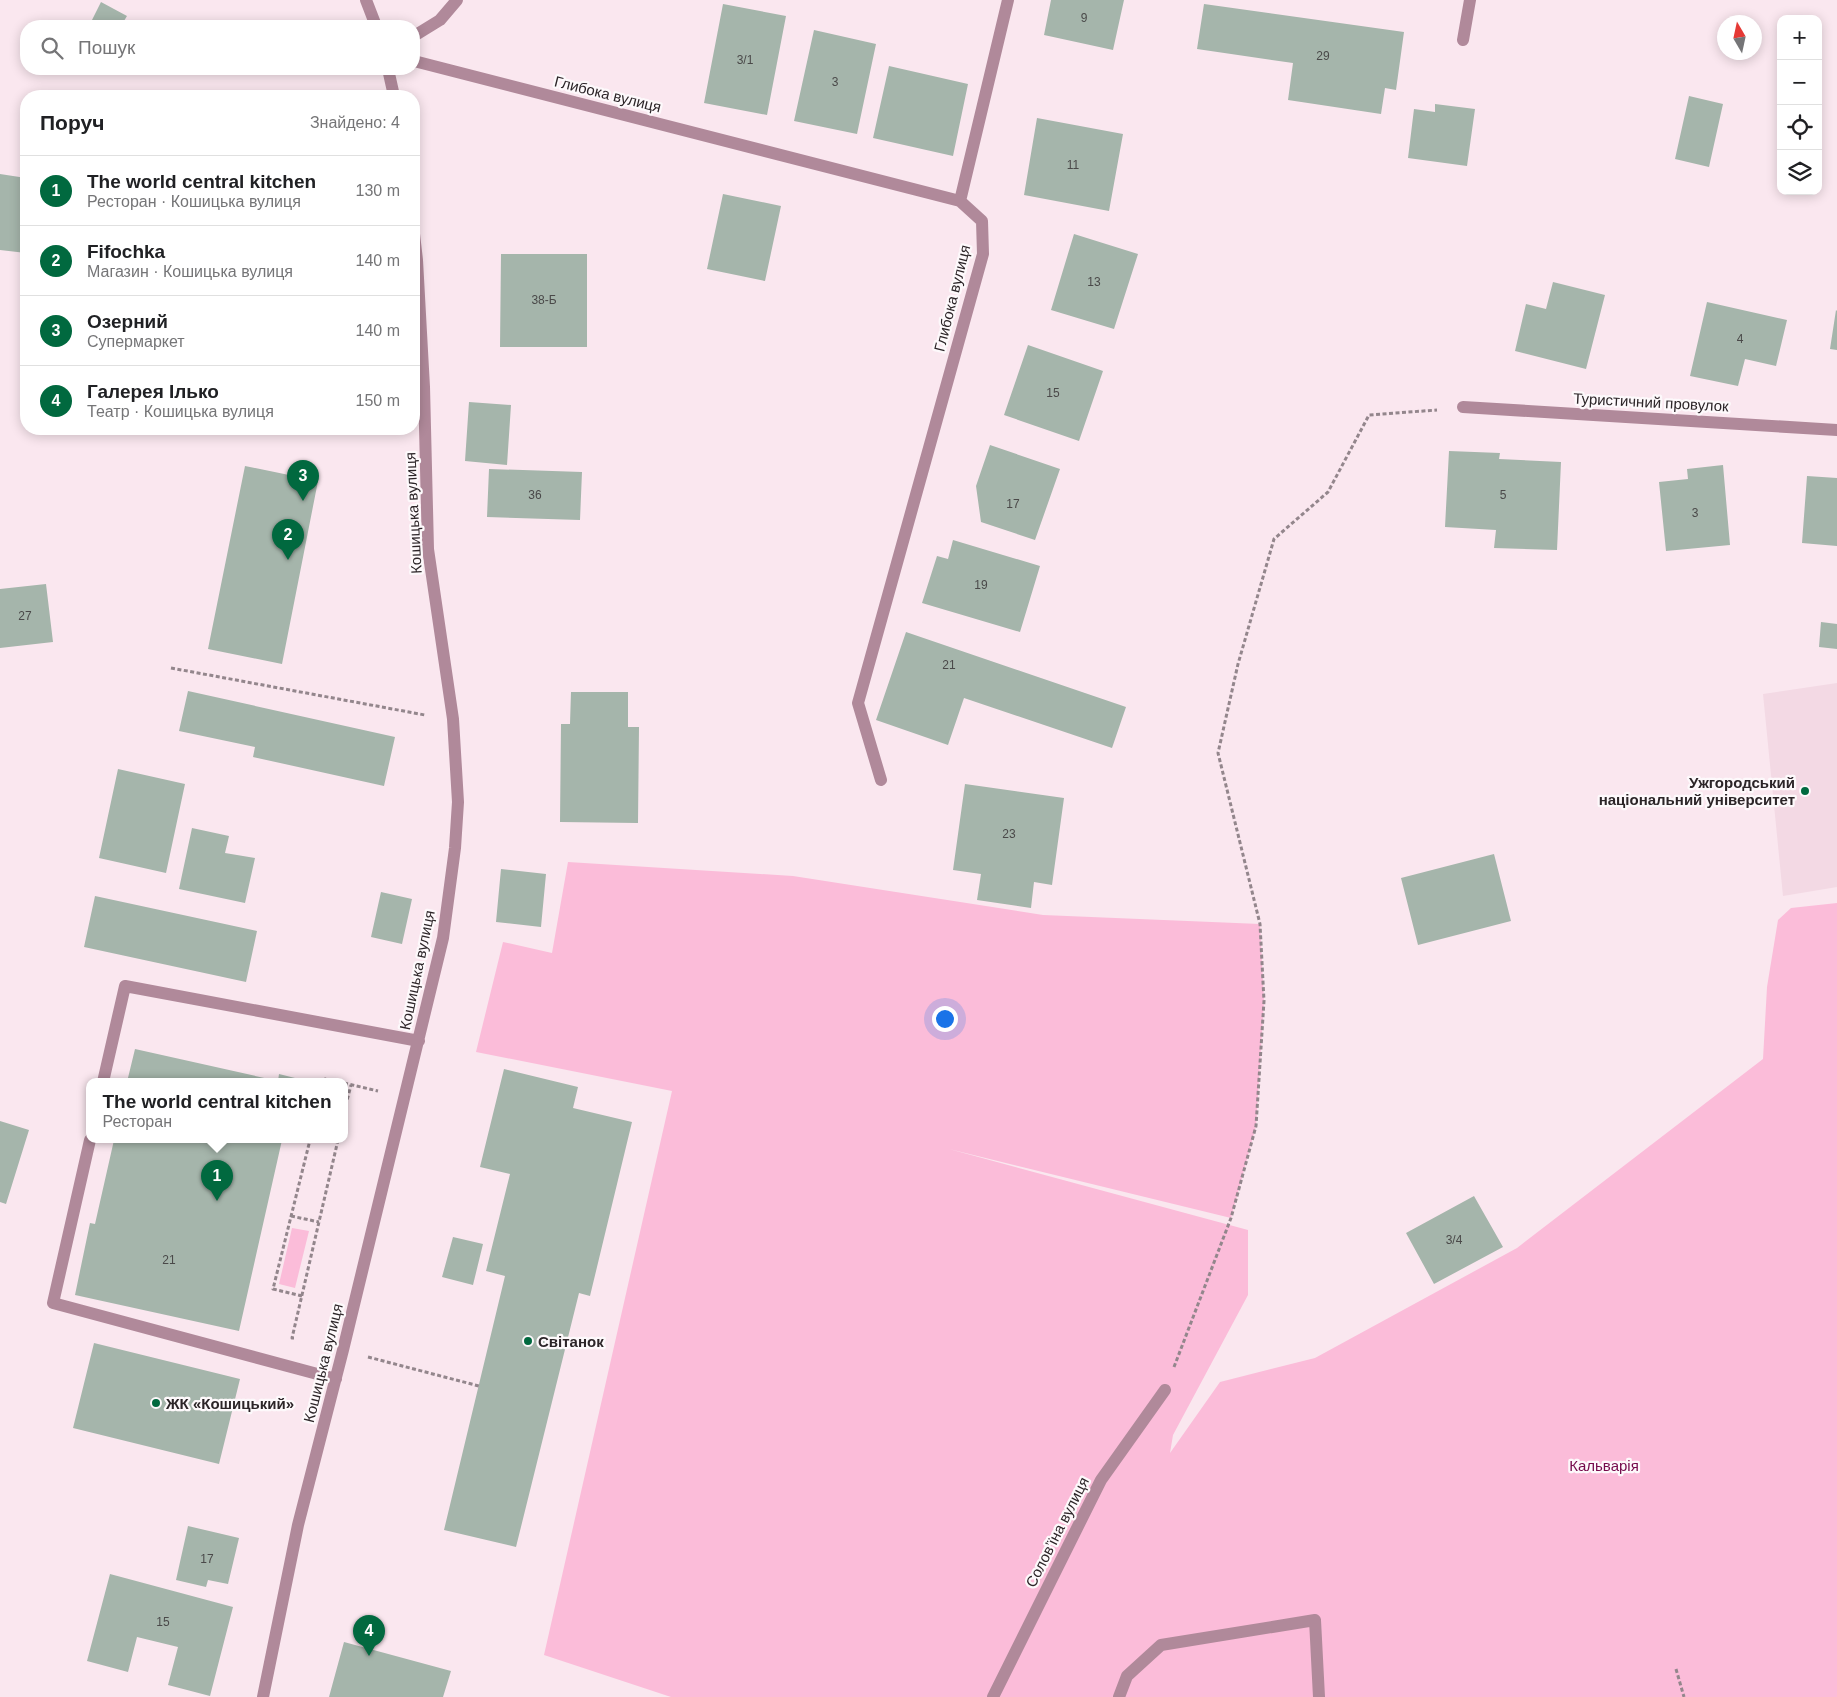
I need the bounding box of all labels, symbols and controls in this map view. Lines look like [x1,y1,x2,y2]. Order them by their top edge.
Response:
house number: 9 [1081,11,1088,25]
north arrow [1717,15,1762,60]
map controls [1777,15,1822,195]
button: + [1777,15,1822,60]
search box [20,20,420,75]
icon: search [38,34,66,62]
text: Пошук [78,37,135,58]
house number: 29 [1316,49,1330,63]
house number: 3/1 [737,53,754,67]
button: − [1777,60,1822,105]
street label: Глибока вулиця [553,73,663,115]
house number: 3 [832,75,839,89]
button: locate [1777,105,1822,150]
text: Поруч [40,111,104,134]
text: Знайдено: 4 [310,114,400,131]
button: layers [1777,150,1822,195]
house number: 11 [1067,158,1080,172]
text: The world central kitchen [87,171,316,192]
text: 1 [52,182,60,199]
text: 130 m [356,182,400,199]
text: Ресторан · Кошицька вулиця [87,193,301,210]
text: Fifochka [87,241,165,262]
street label: Глибока вулиця [931,243,973,353]
text: 2 [52,252,60,269]
text: 140 m [356,252,400,269]
text: Магазин · Кошицька вулиця [87,263,293,280]
house number: 13 [1087,275,1101,289]
house number: 38-Б [531,293,557,307]
text: Озерний [87,311,168,332]
text: 3 [52,322,60,339]
text: 140 m [356,322,400,339]
house number: 4 [1737,332,1744,346]
text: Супермаркет [87,333,185,350]
text: Галерея Ілько [87,381,219,402]
house number: 15 [1046,386,1060,400]
street label: Туристичний провулок [1573,389,1730,415]
text: 4 [52,392,60,409]
text: 150 m [356,392,400,409]
text: Театр · Кошицька вулиця [87,403,274,420]
street label: Кошицька вулиця [401,452,425,574]
pin: 3 [287,460,319,501]
house number: 36 [528,488,542,502]
house number: 5 [1500,488,1507,502]
house number: 17 [1006,497,1020,511]
house number: 3 [1692,506,1699,520]
pin: 2 [272,519,304,560]
house number: 19 [974,578,988,592]
house number: 27 [18,609,32,623]
house number: 21 [942,658,956,672]
place label: Ужгородський національний університет [1599,774,1795,808]
marker: Ужгородський національний університет [1799,785,1811,797]
house number: 23 [1002,827,1016,841]
street label: Кошицька вулиця [396,909,438,1031]
your location [932,1006,958,1032]
popup [86,1078,348,1143]
text: The world central kitchen [102,1091,332,1112]
text: Ресторан [102,1113,172,1130]
pin: 1 [201,1160,233,1201]
house number: 3/4 [1446,1233,1463,1247]
house number: 21 [162,1253,176,1267]
street label: Кошицька вулиця [300,1302,346,1424]
place label: Світанок [538,1333,604,1350]
marker: Світанок [522,1335,534,1347]
place label: ЖК «Кошицький» [165,1395,294,1412]
marker: ЖК «Кошицький» [150,1397,162,1409]
park label: Кальварія [1569,1457,1639,1474]
street label: Соловʼїна вулиця [1022,1474,1092,1590]
house number: 17 [200,1552,214,1566]
house number: 15 [156,1615,170,1629]
pin: 4 [353,1615,385,1656]

